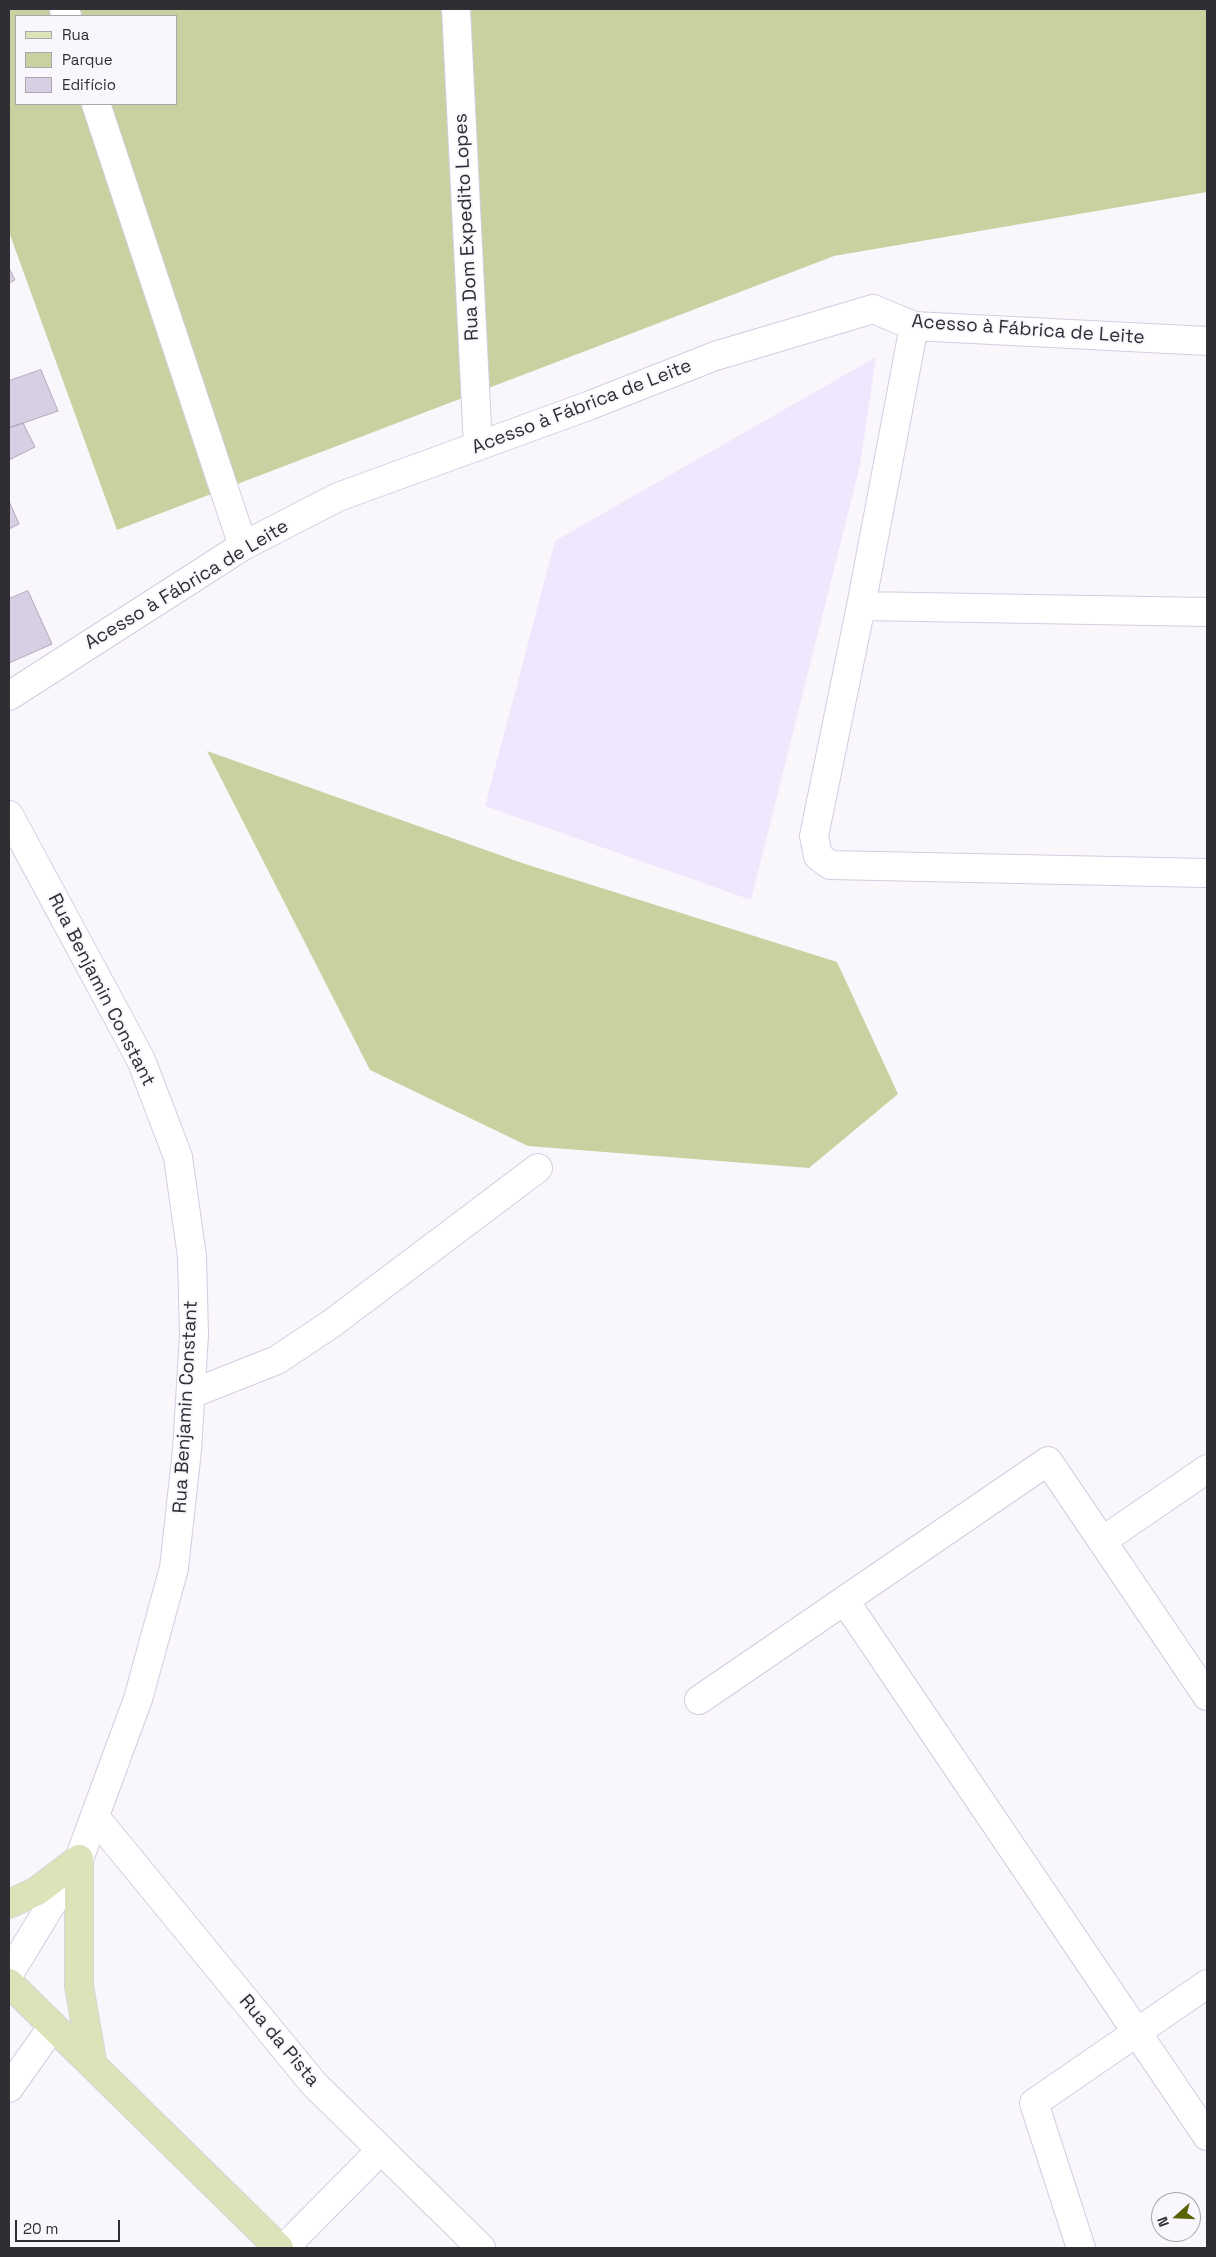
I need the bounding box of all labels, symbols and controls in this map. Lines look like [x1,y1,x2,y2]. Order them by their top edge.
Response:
legend [15,15,178,105]
text: Rua [62,25,89,44]
text: Parque [62,50,113,69]
text: Edifício [62,75,116,94]
street label: Rua Dom Expedito Lopes [450,113,484,341]
street label: Acesso à Fábrica de Leite [911,310,1145,350]
street label: Acesso à Fábrica de Leite [469,355,695,459]
street label: Acesso à Fábrica de Leite [81,515,293,655]
street label: Rua Benjamin Constant [42,890,160,1090]
street label: Rua Benjamin Constant [169,1300,203,1514]
street label: Rua da Pista [234,1990,324,2092]
north arrow [1151,2192,1201,2242]
scale bar [18,2210,122,2242]
text: N [1153,2214,1173,2229]
text: 20 m [23,2219,58,2238]

